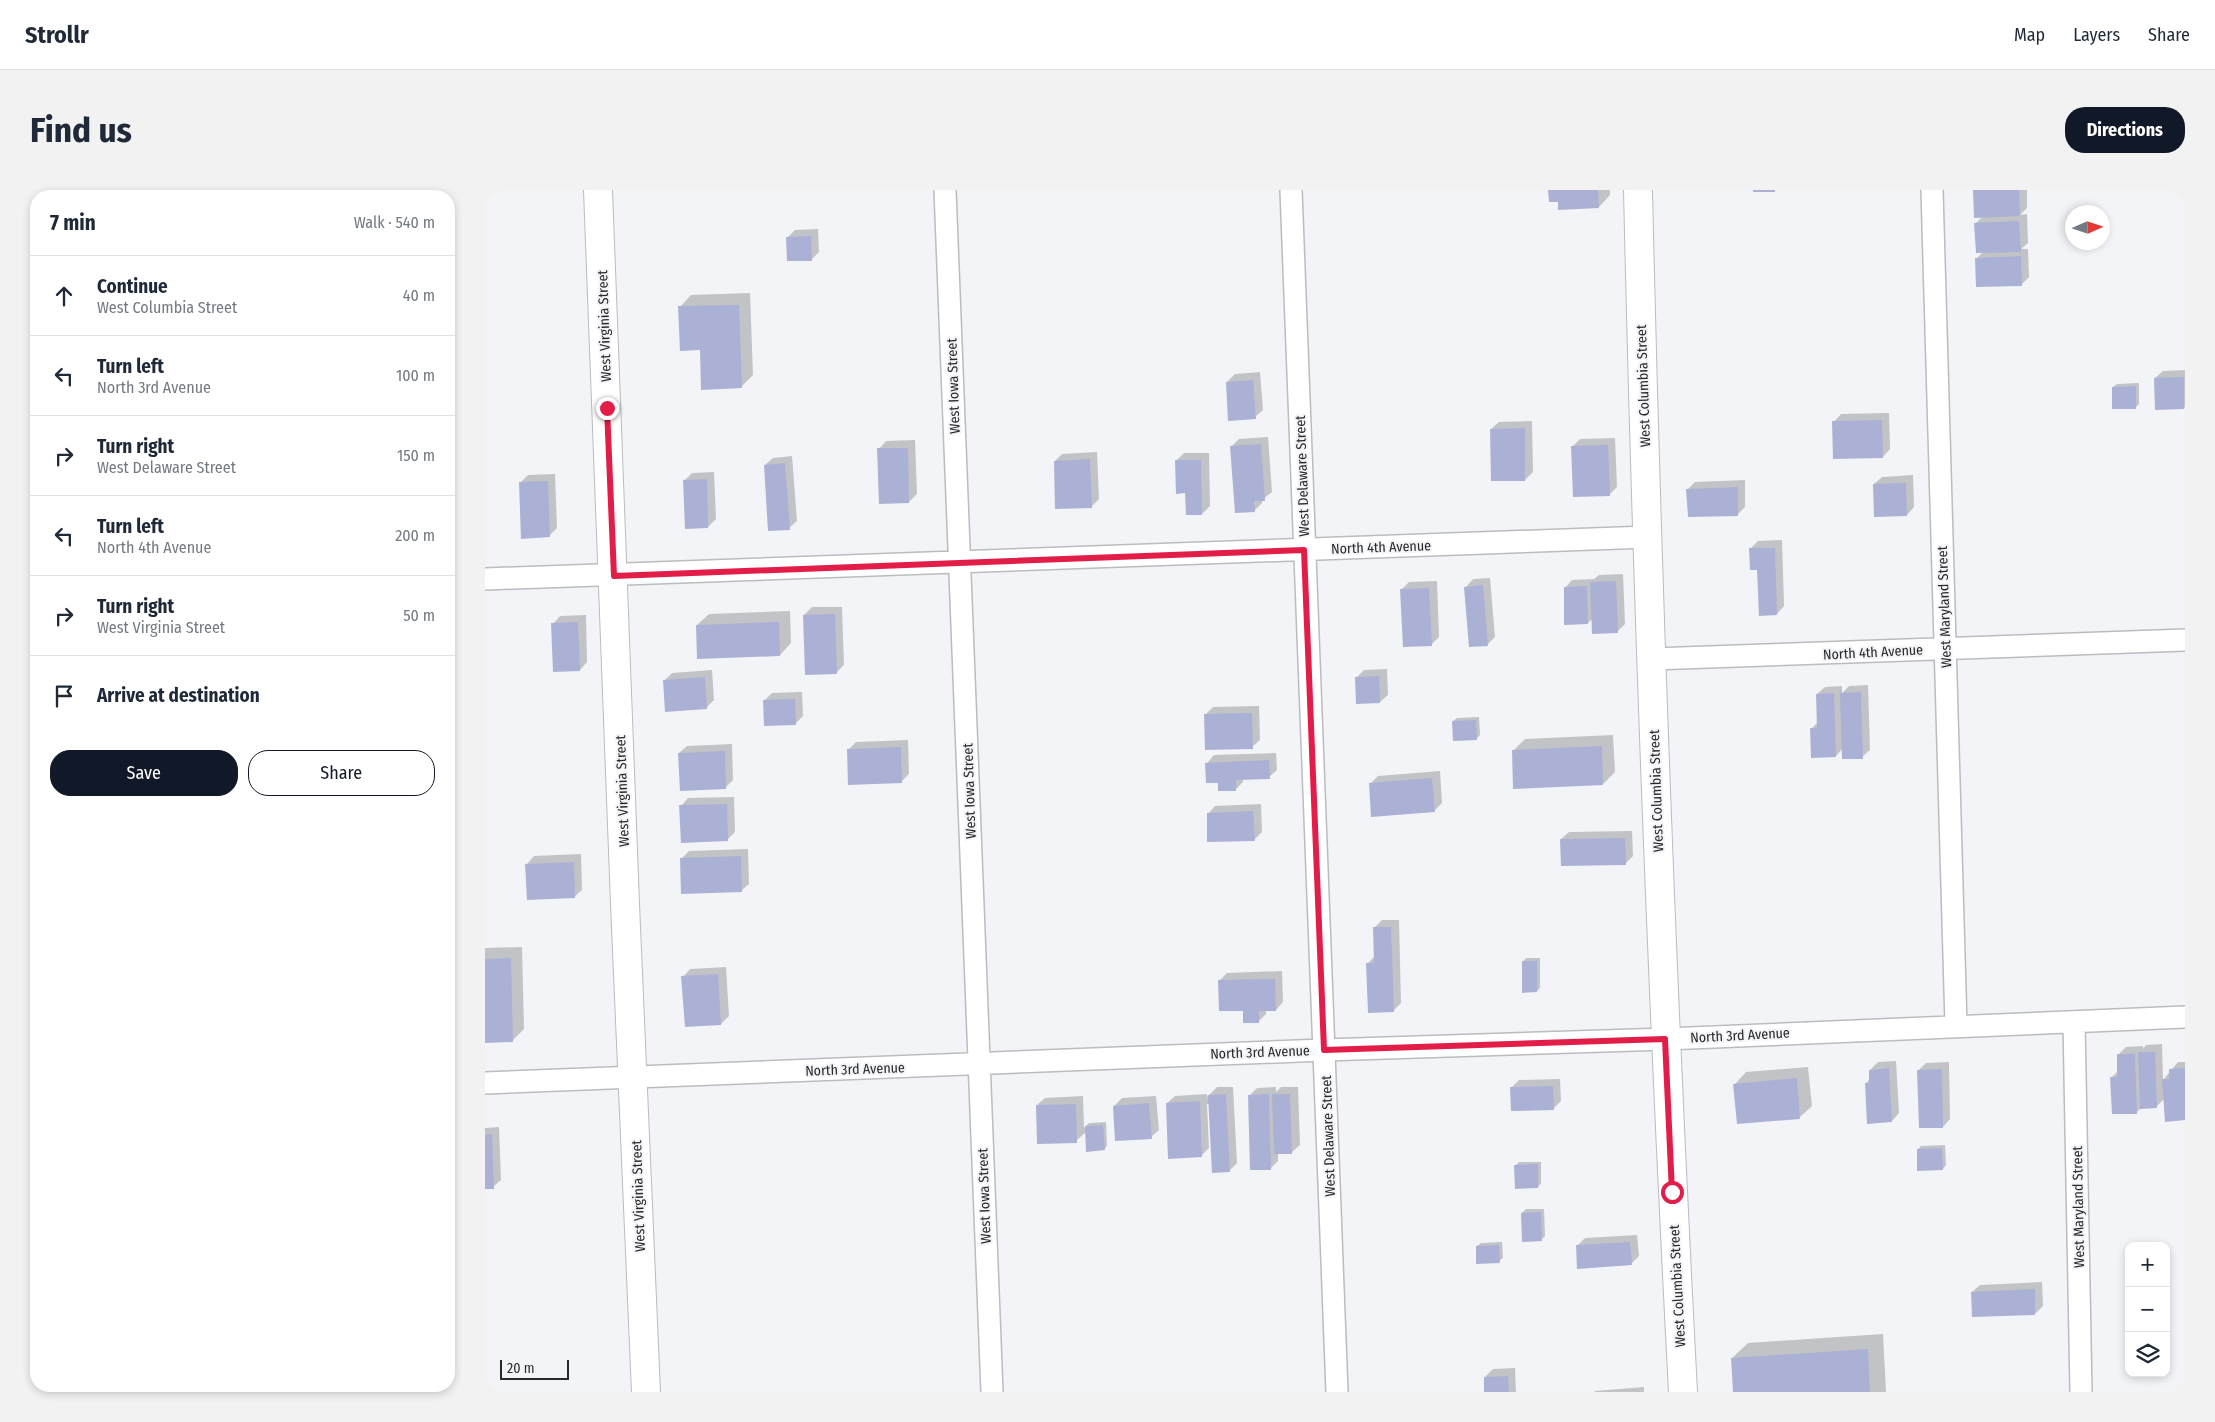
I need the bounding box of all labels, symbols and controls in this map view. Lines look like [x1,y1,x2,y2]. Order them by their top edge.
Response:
text: Strollr [25,21,89,49]
text: Map [2014,24,2045,46]
text: Layers [2073,24,2120,46]
text: Share [2148,24,2190,46]
button: Directions [2065,107,2185,153]
text: Find us [30,109,132,151]
north arrow [2065,205,2110,250]
text: 7 min [50,210,96,236]
text: Walk · 540 m [354,213,435,232]
street label: West Virginia Street [594,269,615,382]
text: Continue [97,275,168,298]
icon: ahead [50,282,78,310]
text: 40 m [403,286,435,305]
text: West Columbia Street [97,298,237,317]
street label: West Columbia Street [1633,324,1654,448]
street label: West Iowa Street [943,337,964,434]
text: Turn left [97,355,164,378]
icon: left [50,362,78,390]
text: 100 m [396,366,435,385]
text: North 3rd Avenue [97,378,211,397]
route end [596,397,619,420]
street label: West Delaware Street [1292,415,1313,537]
text: Turn right [97,435,174,458]
icon: right [50,442,78,470]
text: 150 m [397,446,435,465]
text: West Delaware Street [97,458,236,477]
text: Turn left [97,515,164,538]
icon: left [50,522,78,550]
text: 200 m [395,526,435,545]
street label: North 4th Avenue [1331,537,1431,558]
text: North 4th Avenue [97,538,211,557]
street label: West Maryland Street [1934,545,1955,668]
text: Turn right [97,595,174,618]
icon: right [50,602,78,630]
text: 50 m [403,606,435,625]
text: West Virginia Street [97,618,225,637]
street label: North 4th Avenue [1823,641,1924,664]
icon: arrive [50,682,78,710]
text: Arrive at destination [97,684,260,707]
street label: West Columbia Street [1646,729,1667,853]
street label: West Virginia Street [612,734,633,847]
street label: West Iowa Street [959,742,980,839]
button: Save [50,750,238,796]
button: Share [248,750,435,796]
street label: North 3rd Avenue [1690,1024,1790,1047]
street label: North 3rd Avenue [1210,1042,1310,1063]
street label: North 3rd Avenue [805,1059,905,1080]
street label: West Delaware Street [1318,1075,1339,1197]
street label: West Virginia Street [628,1139,649,1252]
street label: West Maryland Street [2069,1145,2088,1268]
street label: West Iowa Street [974,1147,995,1244]
route start [1661,1181,1684,1204]
street label: West Columbia Street [1666,1224,1689,1348]
map controls [2125,1242,2170,1377]
button: + [2125,1242,2170,1287]
button: − [2125,1287,2170,1332]
button: layers [2125,1332,2170,1377]
scale bar [500,1357,569,1380]
text: 20 m [507,1360,535,1377]

